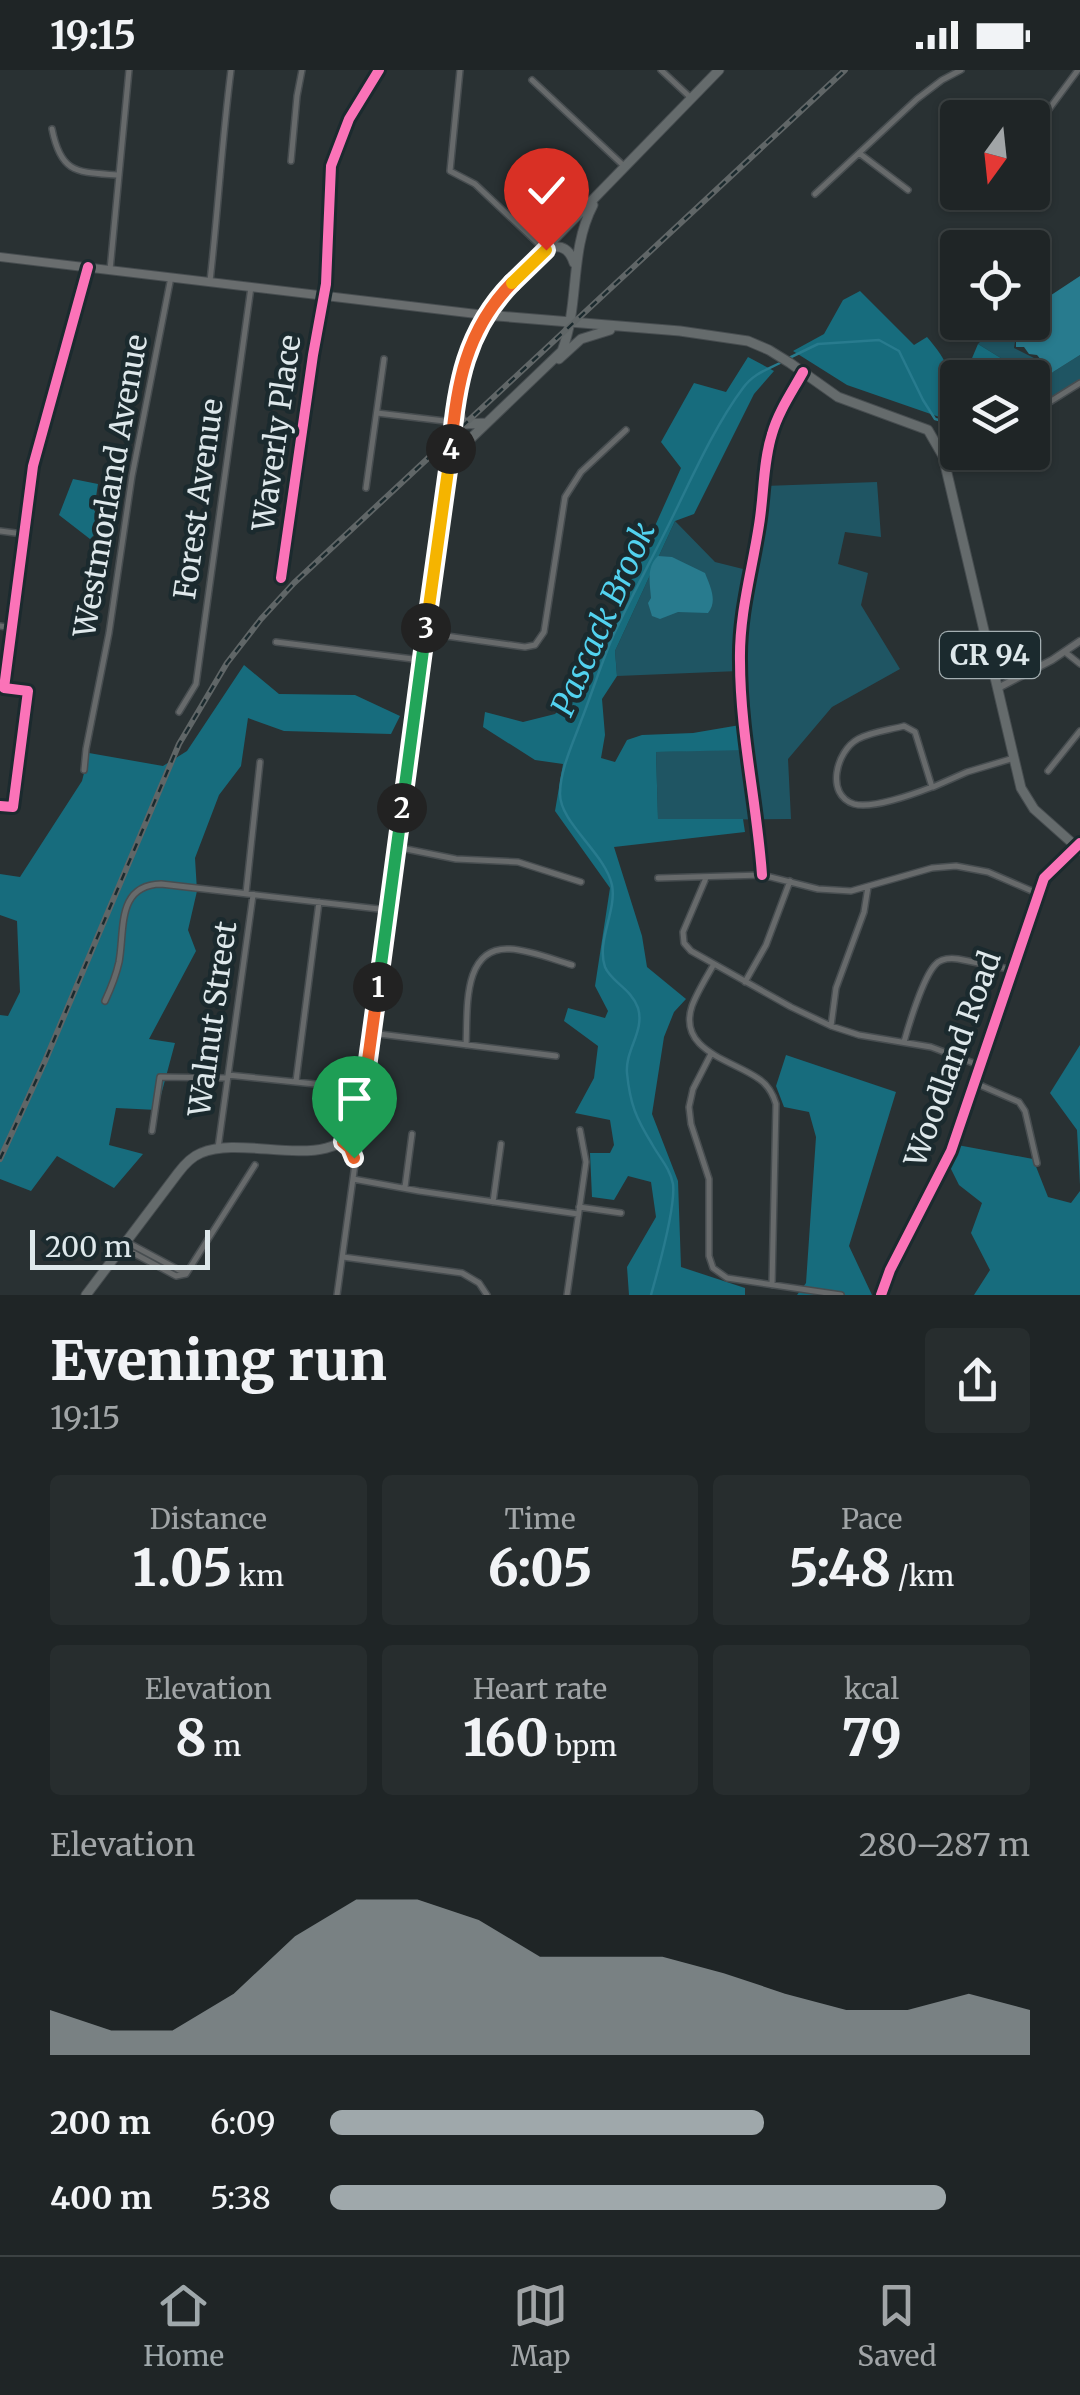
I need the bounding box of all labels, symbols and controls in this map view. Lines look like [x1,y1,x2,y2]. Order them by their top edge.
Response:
text: 19:15 [50,12,136,59]
north arrow [940,100,1050,210]
map controls [940,100,1050,470]
pin [504,148,589,251]
icon: check [519,163,574,218]
button: locate [940,230,1050,340]
street label: Westmorland Avenue [64,331,155,641]
street label: Waverly Place [243,332,309,534]
button: layers [940,360,1050,470]
street label: Forest Avenue [165,396,231,602]
pin: 4 [426,424,476,474]
text: 4 [442,431,460,467]
water label: Pascack Brook [542,515,664,722]
pin: 3 [401,603,451,653]
text: 3 [418,610,434,646]
road number: CR 94 [940,632,1040,678]
pin: 2 [377,783,427,833]
text: 2 [394,790,410,826]
street label: Walnut Street [179,919,245,1120]
street label: Woodland Road [895,946,1009,1173]
pin: 1 [353,962,403,1012]
text: 1 [372,969,384,1005]
pin [312,1056,397,1159]
icon: arrive [327,1071,382,1126]
scale bar [30,1225,210,1270]
text: 200 m [45,1229,132,1265]
text: Evening run [50,1326,387,1395]
button: share [925,1328,1030,1433]
text: 19:15 [50,1398,120,1438]
text: Distance [150,1501,267,1537]
text: Time [504,1501,575,1537]
text: Pace [841,1501,902,1537]
text: 1.05 [133,1537,232,1600]
text: 6:05 [488,1537,592,1600]
text: 5:48 [789,1537,891,1600]
text: km [232,1558,284,1594]
text: /km [891,1558,954,1594]
text: Elevation [145,1671,272,1707]
text: Heart rate [473,1671,607,1707]
text: kcal [844,1671,899,1707]
text: 8 [175,1707,207,1770]
text: 160 [463,1707,549,1770]
text: 79 [841,1707,902,1770]
text: m [207,1728,241,1764]
text: bpm [549,1728,617,1764]
text: Elevation [50,1825,195,1865]
text: 280–287 m [859,1825,1030,1865]
text: 200 m [50,2103,151,2143]
text: 6:09 [210,2103,276,2143]
text: 400 m [50,2178,152,2218]
text: 5:38 [210,2178,271,2218]
tab: Home [143,2278,224,2374]
tab: Map [511,2278,571,2374]
tab: Saved [857,2278,937,2374]

